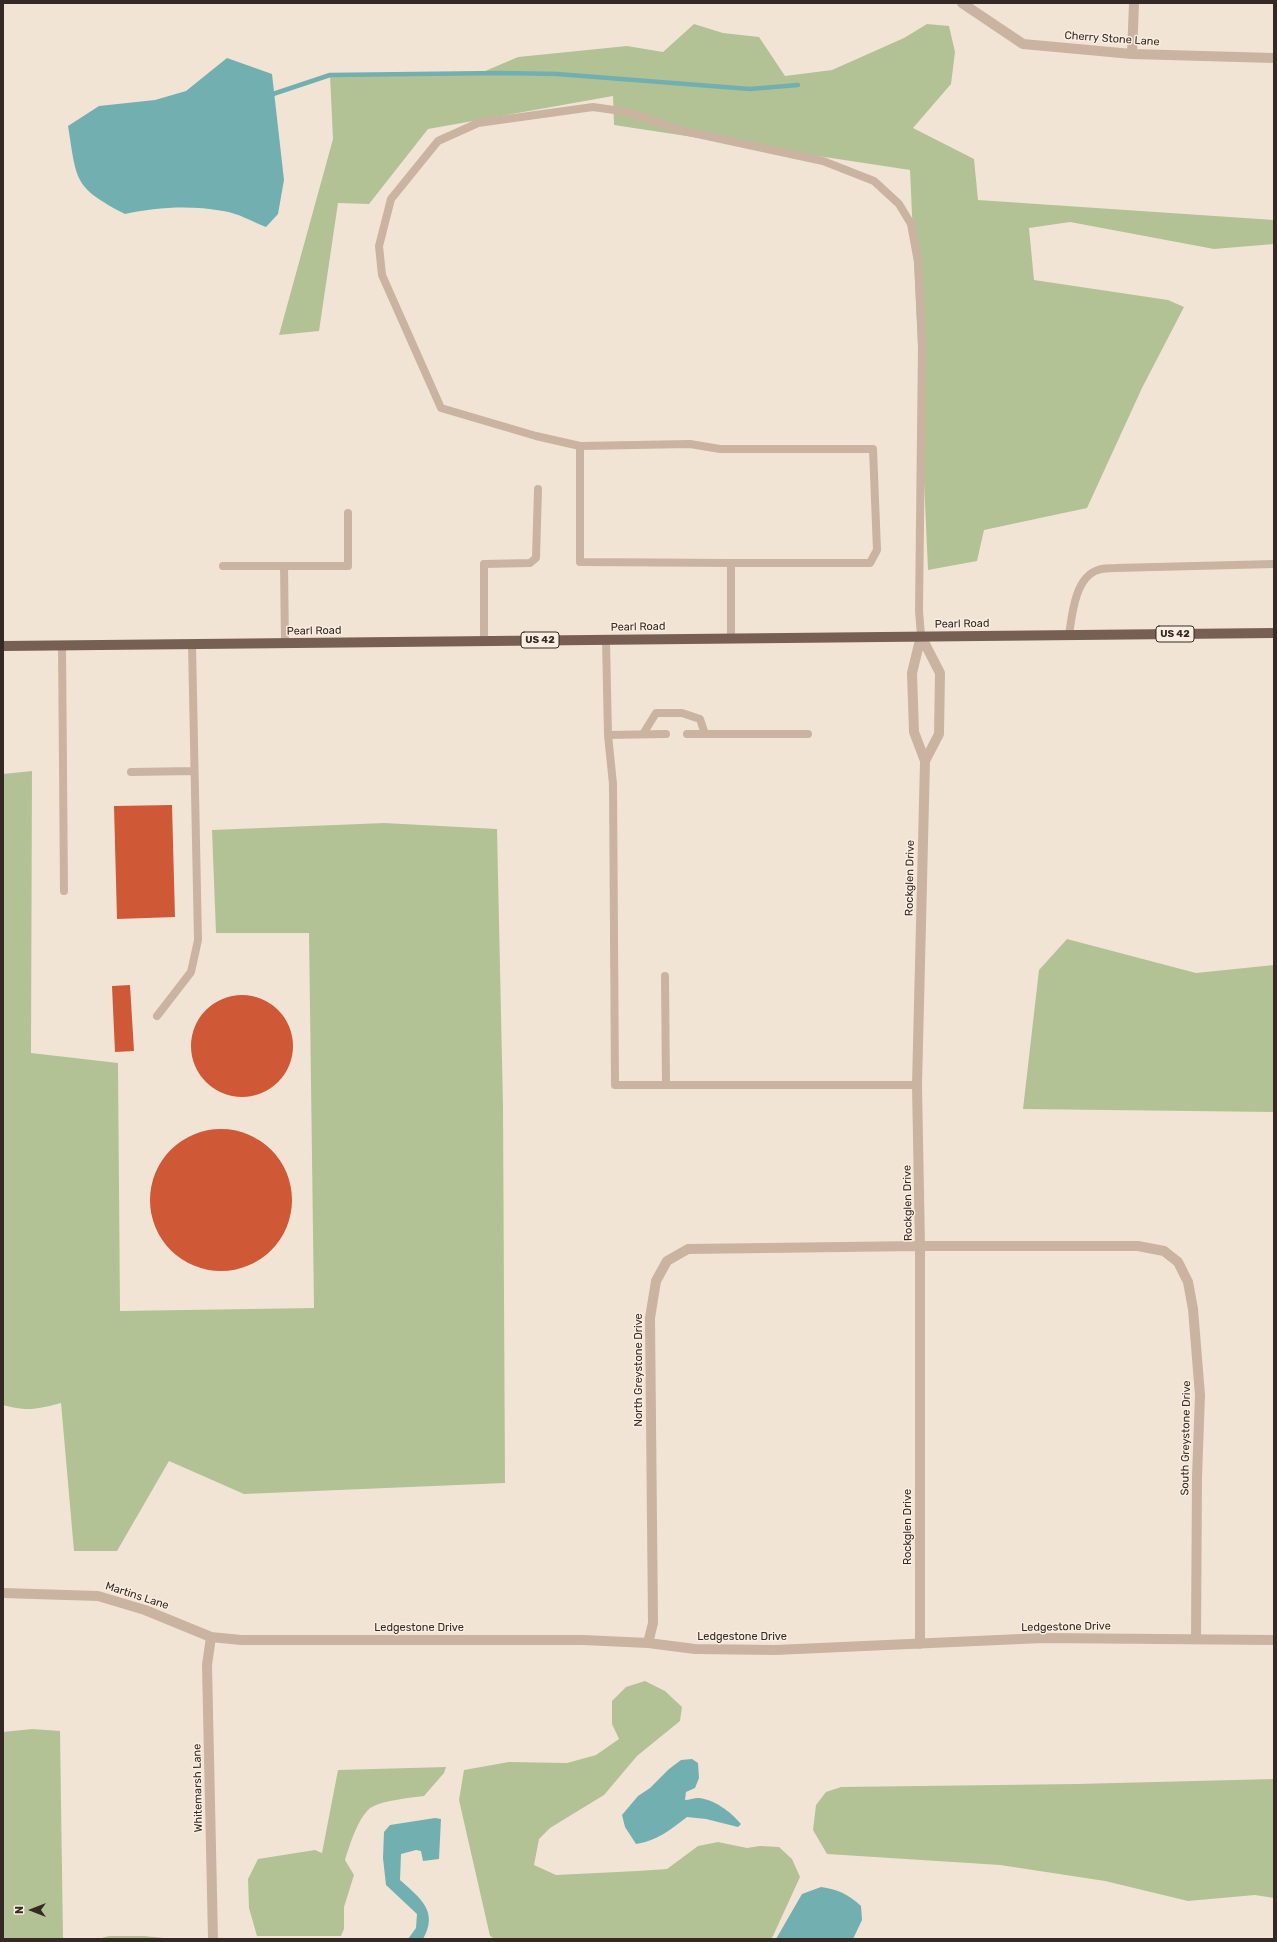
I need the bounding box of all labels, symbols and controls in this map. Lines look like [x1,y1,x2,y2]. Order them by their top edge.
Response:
street label: Cherry Stone Lane [1064,29,1160,49]
street label: Pearl Road [934,617,990,631]
street label: Pearl Road [610,620,666,634]
street label: Pearl Road [286,624,342,638]
road number: US 42 [1156,626,1194,642]
road number: US 42 [521,632,559,648]
street label: Rockglen Drive [903,840,917,916]
street label: Rockglen Drive [901,1165,915,1241]
street label: North Greystone Drive [632,1313,646,1427]
street label: South Greystone Drive [1178,1380,1194,1496]
street label: Rockglen Drive [901,1489,915,1565]
street label: Martins Lane [104,1580,170,1612]
street label: Ledgestone Drive [1021,1620,1111,1634]
street label: Ledgestone Drive [374,1621,464,1635]
street label: Ledgestone Drive [697,1630,787,1644]
street label: Whitemarsh Lane [191,1744,205,1832]
north arrow [12,1890,52,1930]
text: N [13,1906,26,1914]

